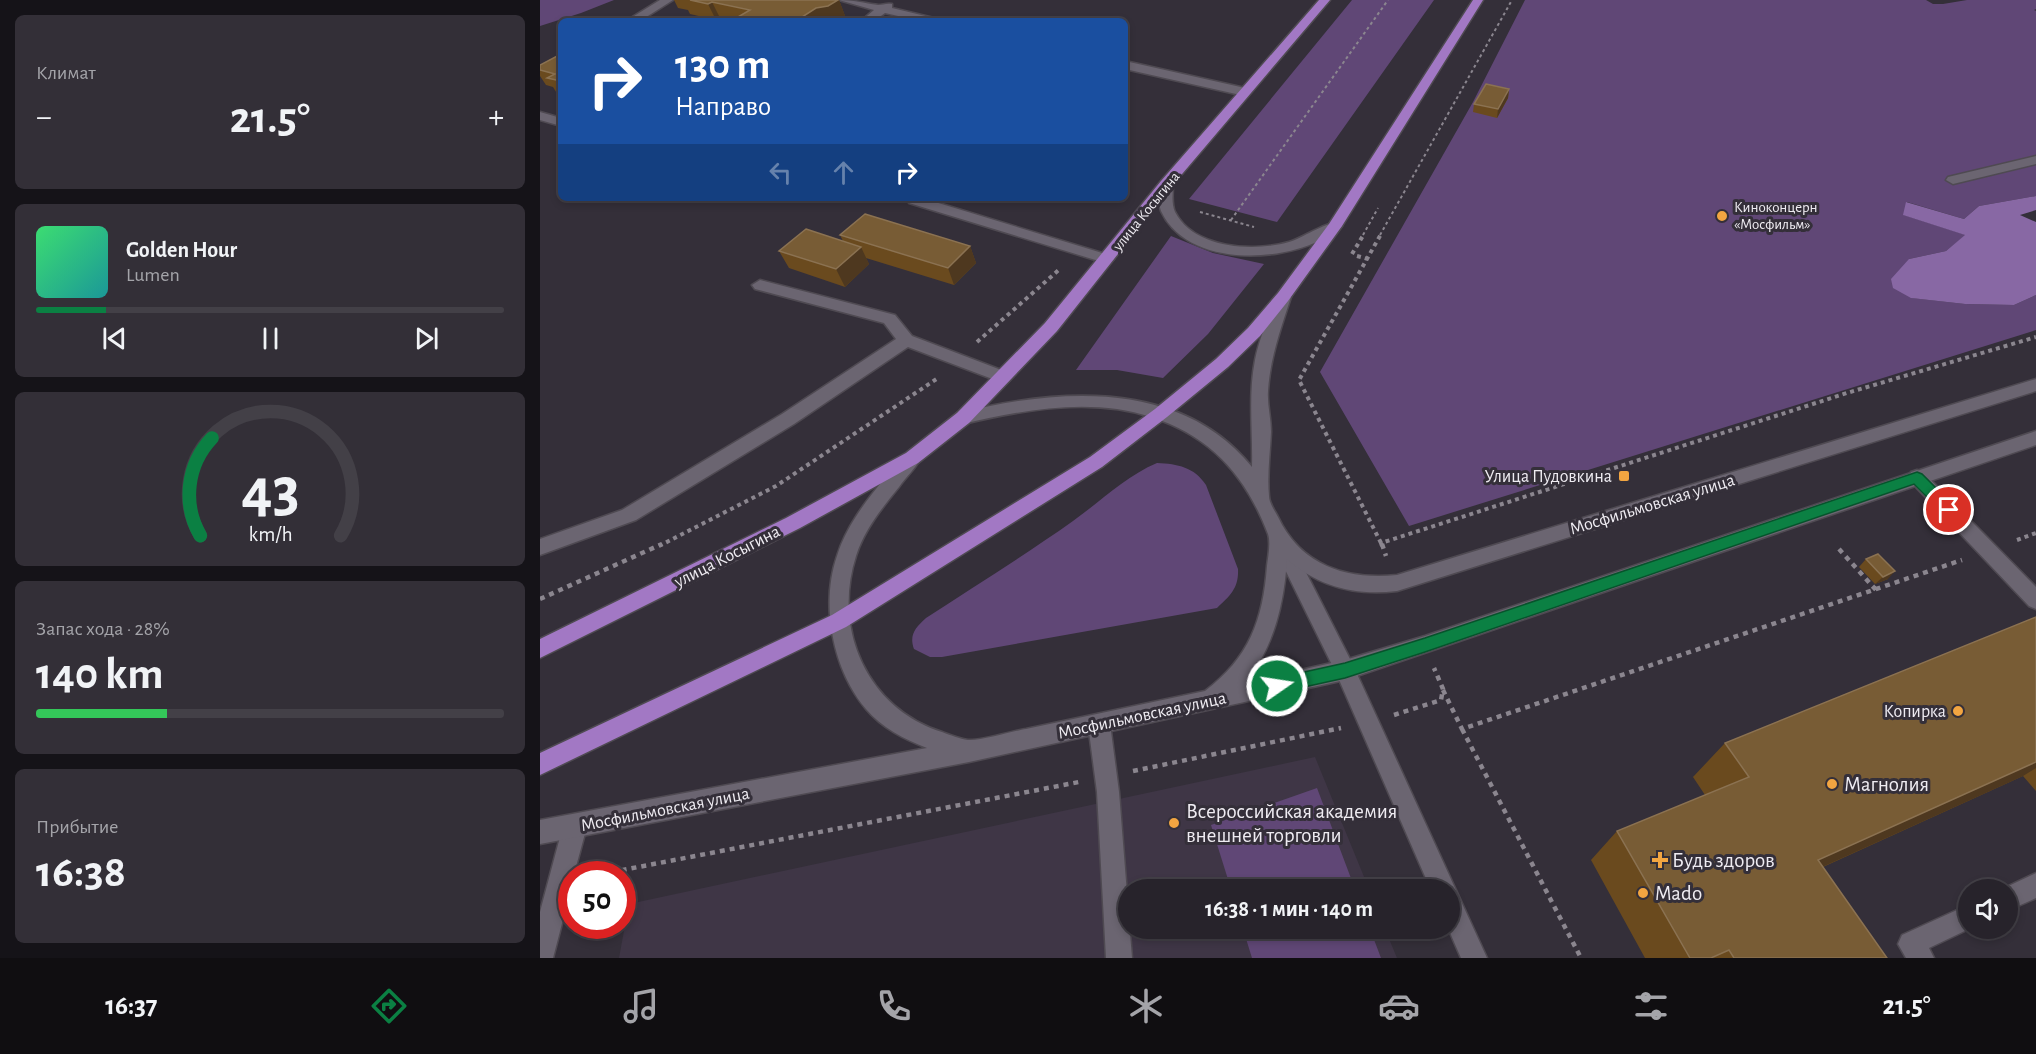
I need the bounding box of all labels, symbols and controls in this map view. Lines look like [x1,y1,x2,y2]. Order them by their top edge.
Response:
icon: right [576,42,654,120]
text: 130 m [675,44,770,86]
text: Климат [36,63,96,83]
text: Направо [675,93,771,120]
text: 21.5° [230,96,310,141]
text: − [36,101,52,134]
text: + [488,101,504,134]
icon: left [764,156,797,189]
icon: ahead [827,156,860,189]
icon: right [890,156,923,189]
street label: улица Косыгина [1109,169,1183,254]
place label: Киноконцерн «Мосфильм» [1734,200,1818,232]
marker: Киноконцерн «Мосфильм» [1715,209,1729,223]
text: Golden Hour [126,239,237,261]
text: Lumen [126,265,180,285]
icon: previous [98,322,131,355]
icon: pause [254,322,287,355]
icon: next [410,322,443,355]
text: 43 [241,460,299,522]
place label: Улица Пудовкина [1484,468,1612,486]
marker: Улица Пудовкина [1617,469,1631,483]
street label: Мосфильмовская улица [1568,471,1737,539]
pin [1923,484,1974,535]
icon: arrive [1932,493,1965,526]
street label: улица Косыгина [671,523,783,592]
text: km/h [248,524,292,545]
text: Запас хода · 28% [36,619,170,639]
text: 140 km [36,652,164,697]
position arrow [1245,654,1309,718]
street label: Мосфильмовская улица [1056,689,1228,743]
place label: Копирка [1884,703,1946,721]
marker: Копирка [1951,704,1965,718]
place label: Магнолия [1844,774,1929,795]
marker: Магнолия [1825,777,1839,791]
street label: Мосфильмовская улица [579,785,751,835]
place label: Всероссийская академия внешней торговли [1186,801,1397,846]
marker: Всероссийская академия внешней торговли [1167,816,1181,830]
text: Прибытие [36,817,118,837]
text: 16:38 [36,850,126,895]
place label: Будь здоров [1672,850,1775,871]
marker: Будь здоров [1653,853,1667,867]
speed limit sign: 50 [558,861,636,939]
map controls [1958,879,2018,939]
button: sound [1958,879,2018,939]
place label: Mado [1655,883,1702,904]
marker: Mado [1636,886,1650,900]
text: 16:38 · 1 мин · 140 m [1205,898,1373,920]
icon: directions [368,985,410,1027]
icon: music [620,985,662,1027]
icon: phone [873,985,915,1027]
icon: climate [1125,985,1167,1027]
icon: car [1378,985,1420,1027]
icon: filters [1630,985,1672,1027]
text: 16:37 [105,992,157,1019]
text: 21.5° [1883,992,1931,1019]

